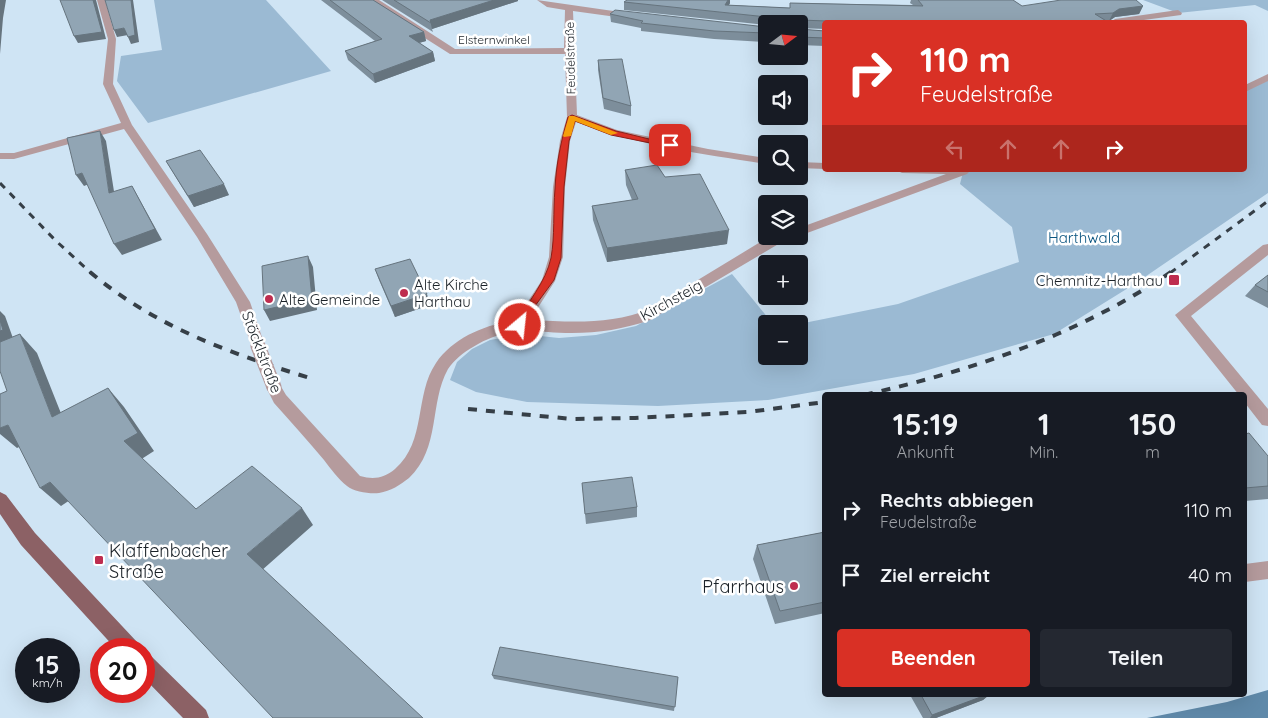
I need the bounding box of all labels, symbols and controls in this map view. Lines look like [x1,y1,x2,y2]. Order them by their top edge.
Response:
north arrow [758,15,808,65]
map controls [758,15,808,365]
street label: Feudelstraße [562,21,578,94]
street label: Elsternwinkel [458,32,530,47]
text: 110 m [920,37,1011,81]
icon: right [837,40,902,105]
button: sound [758,75,808,125]
text: Feudelstraße [920,80,1053,108]
pin [649,124,691,166]
icon: arrive [656,131,684,159]
button: search [758,135,808,185]
icon: left [941,135,969,163]
icon: ahead [994,135,1022,163]
icon: ahead [1047,135,1075,163]
icon: right [1100,135,1128,163]
button: layers [758,195,808,245]
park label: Harthwald [1048,228,1120,247]
button: + [758,255,808,305]
place label: Chemnitz-Harthau [1036,271,1163,290]
marker: Chemnitz-Harthau [1167,273,1181,287]
place label: Alte Kirche Harthau [414,275,488,311]
street label: Kirchsteig [637,275,705,325]
marker: Alte Kirche Harthau [398,287,410,299]
place label: Alte Gemeinde [279,290,380,309]
marker: Alte Gemeinde [263,293,275,305]
position arrow [493,298,545,350]
street label: Stöcklstraße [238,308,286,396]
button: − [758,315,808,365]
text: 15:19 [893,405,959,443]
text: 1 [1038,405,1050,443]
text: 150 [1129,405,1176,443]
text: Ankunft [897,442,955,462]
text: Min. [1029,442,1058,462]
text: m [1145,442,1160,462]
text: Rechts abbiegen [880,488,1033,512]
icon: right [837,496,865,524]
text: 110 m [1184,498,1232,522]
text: Feudelstraße [880,512,977,532]
place label: Klaffenbacher Straße [109,539,228,583]
marker: Klaffenbacher Straße [93,554,105,566]
icon: arrive [837,561,865,589]
text: Ziel erreicht [880,563,990,587]
text: 40 m [1188,563,1232,587]
place label: Pfarrhaus [702,575,784,598]
marker: Pfarrhaus [788,580,800,592]
button: Beenden [837,629,1030,687]
button: Teilen [1040,629,1232,687]
speed limit sign: 20 [90,638,155,703]
text: 15 [35,649,60,680]
text: km/h [32,675,63,690]

